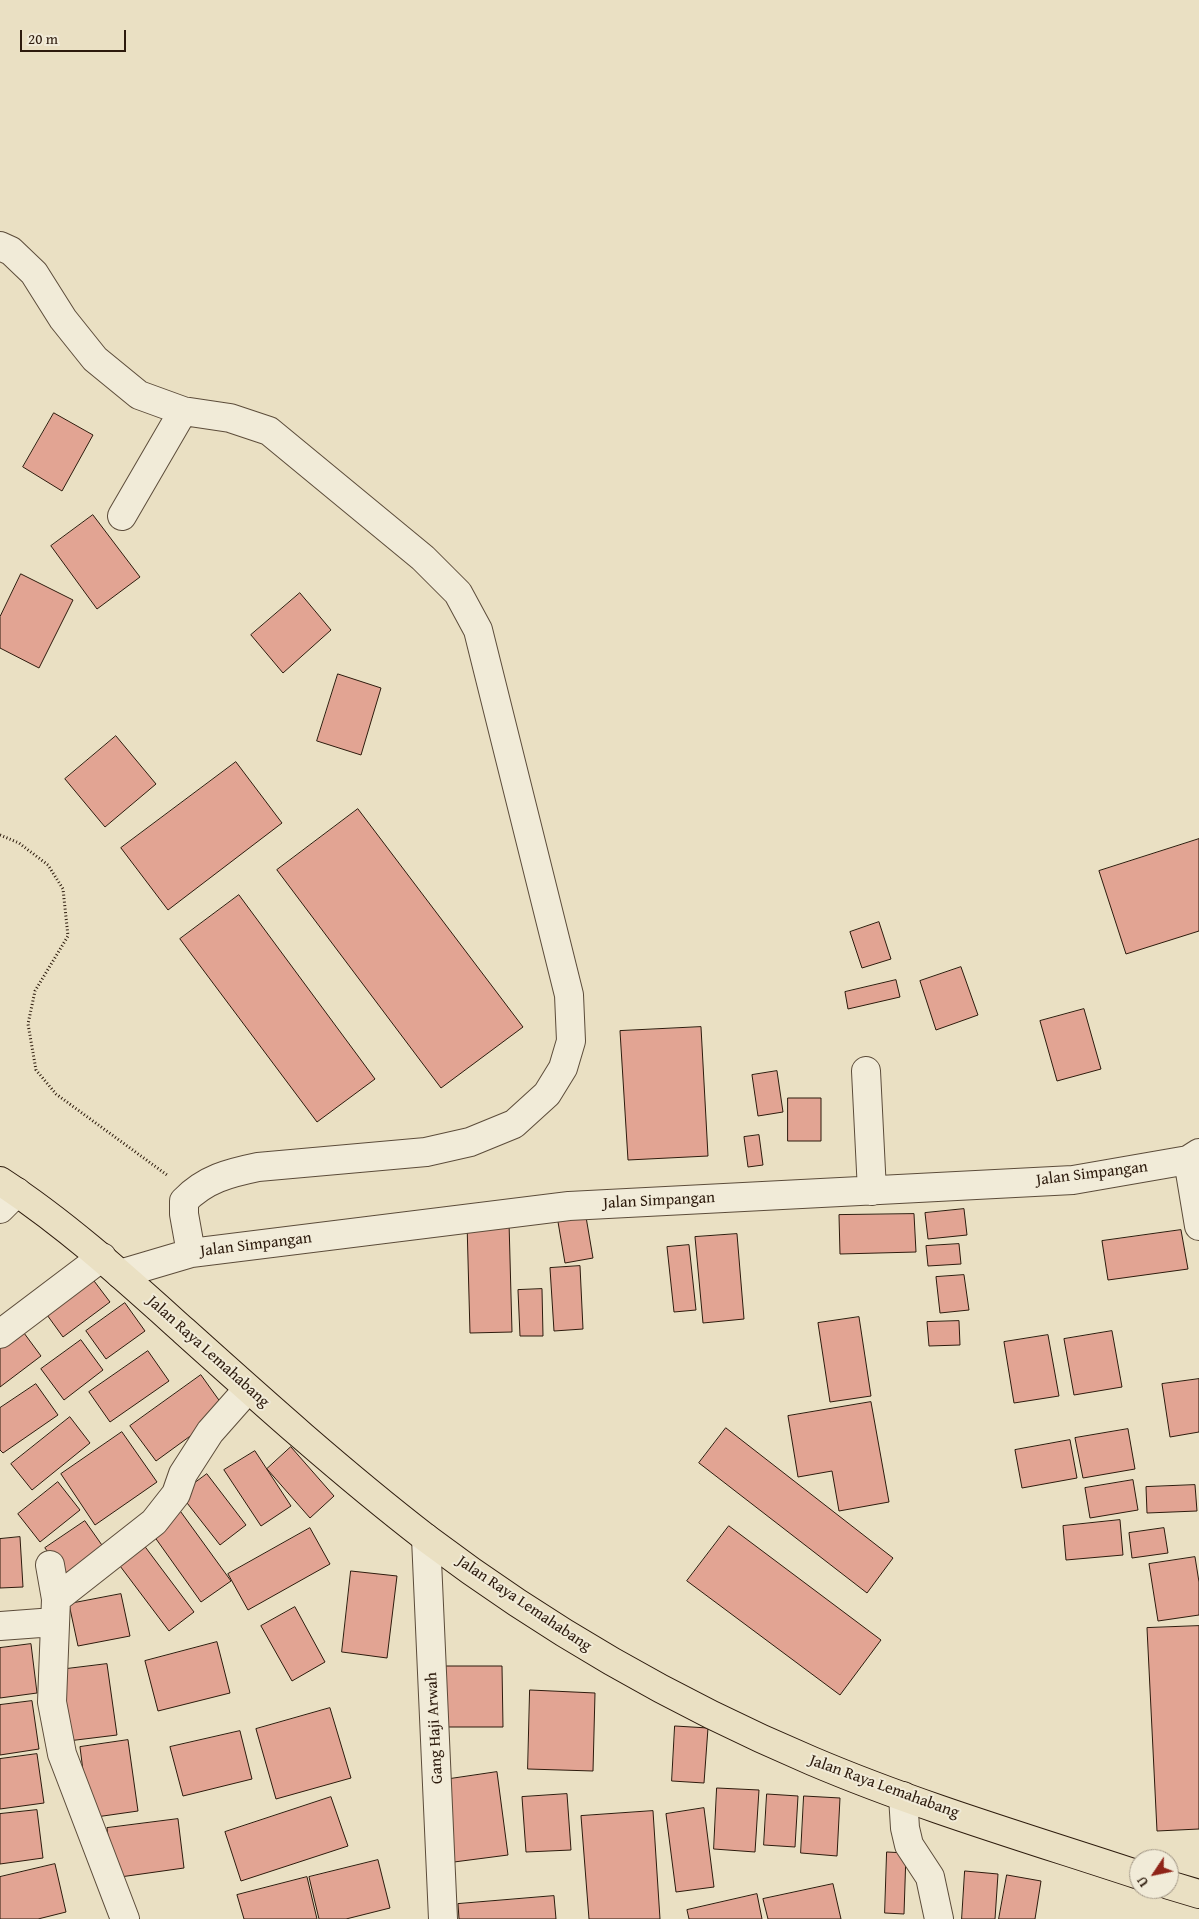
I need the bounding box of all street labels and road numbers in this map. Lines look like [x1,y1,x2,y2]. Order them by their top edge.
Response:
street label: Jalan Simpangan [1035,1158,1149,1190]
street label: Jalan Simpangan [602,1188,716,1214]
street label: Jalan Simpangan [199,1229,313,1261]
street label: Jalan Raya Lemahabang [143,1292,273,1412]
street label: Jalan Raya Lemahabang [453,1552,595,1656]
street label: Gang Haji Arwah [422,1672,448,1784]
street label: Jalan Raya Lemahabang [806,1751,962,1823]

